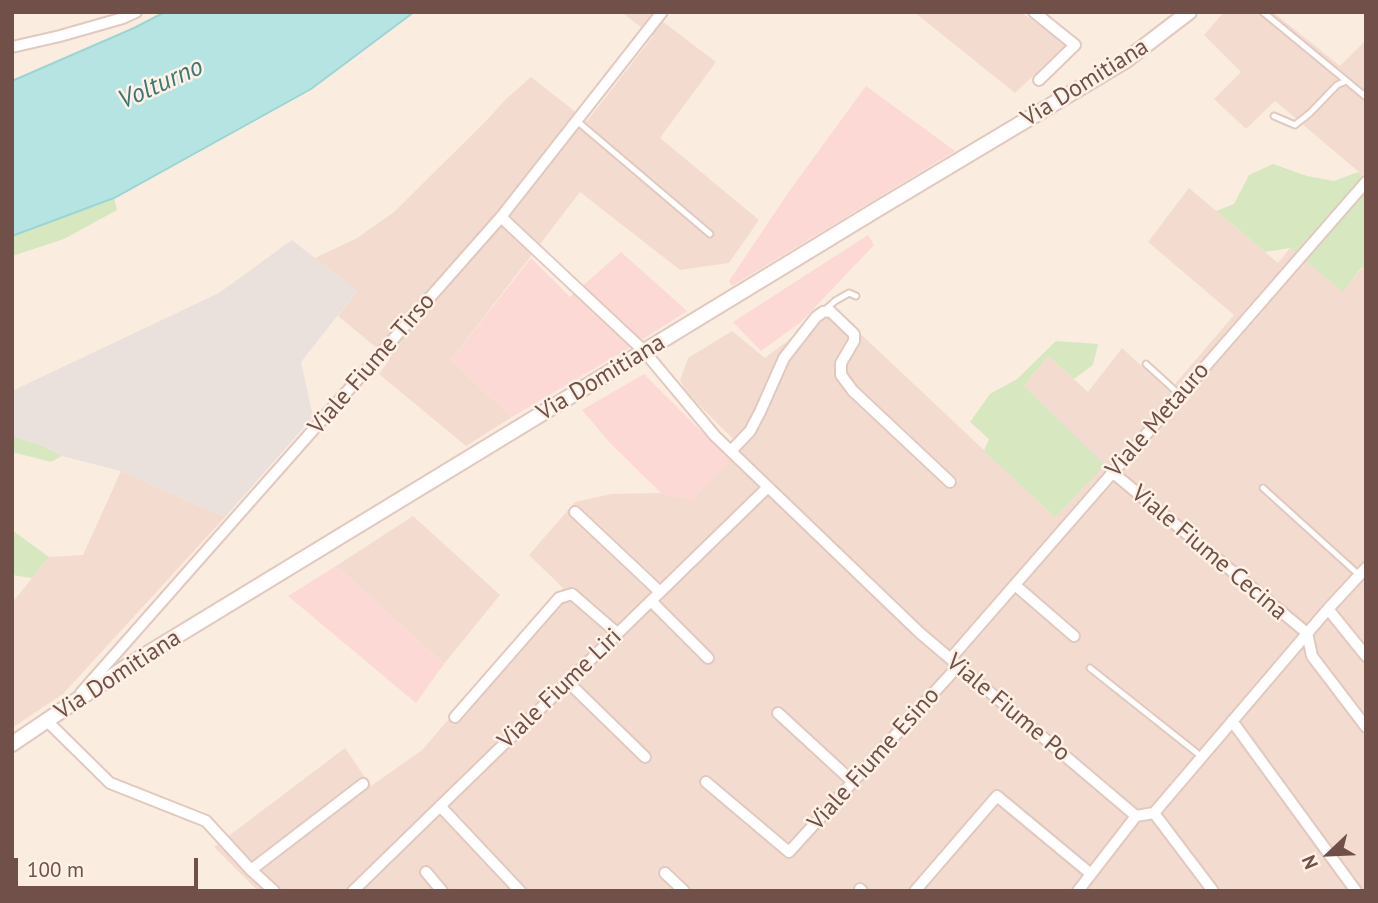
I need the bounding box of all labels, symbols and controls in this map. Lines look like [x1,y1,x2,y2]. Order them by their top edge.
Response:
street label: Via Domitiana [1016,33,1154,133]
water label: Volturno [114,52,208,116]
street label: Viale Fiume Tirso [303,287,441,441]
street label: Via Domitiana [532,328,670,428]
street label: Viale Metauro [1100,357,1216,483]
street label: Viale Fiume Cecina [1125,479,1293,627]
street label: Viale Fiume Liri [492,623,628,755]
street label: Via Domitiana [50,624,186,726]
street label: Viale Fiume Po [940,648,1076,768]
street label: Viale Fiume Esino [802,681,946,837]
north arrow [1294,819,1364,889]
scale bar [18,844,201,888]
text: N [1296,852,1323,873]
text: 100 m [27,856,84,883]

